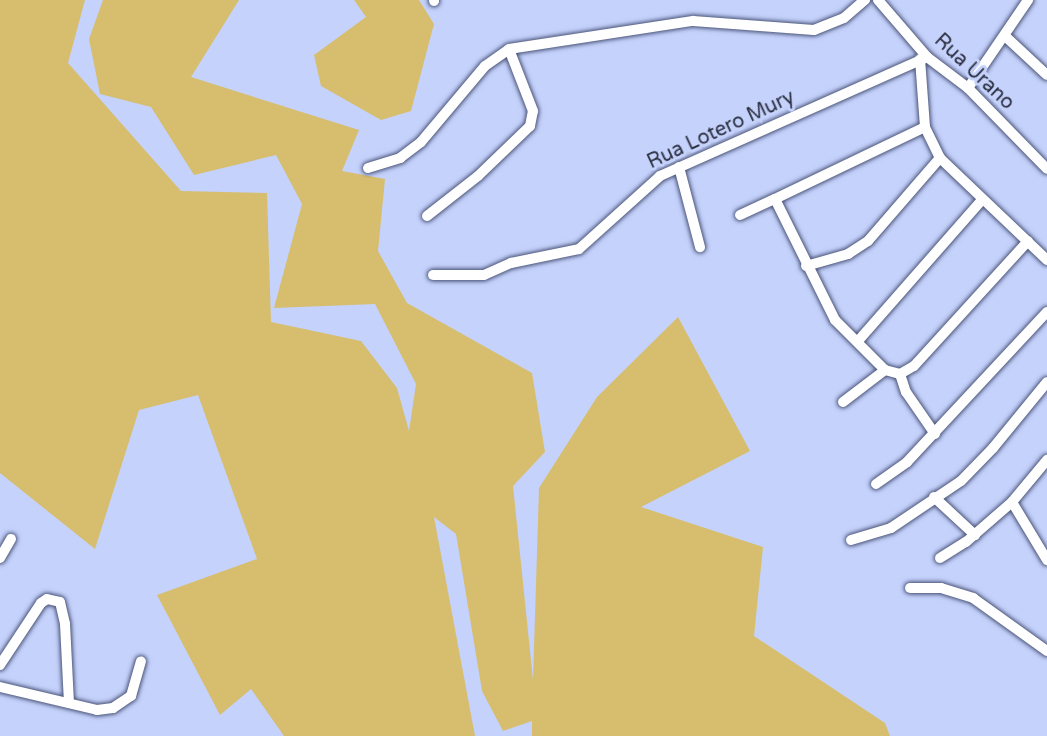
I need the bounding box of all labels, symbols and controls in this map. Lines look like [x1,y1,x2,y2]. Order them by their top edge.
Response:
street label: Rua Urano [929,29,1019,115]
street label: Rua Lotero Mury [644,85,798,175]

